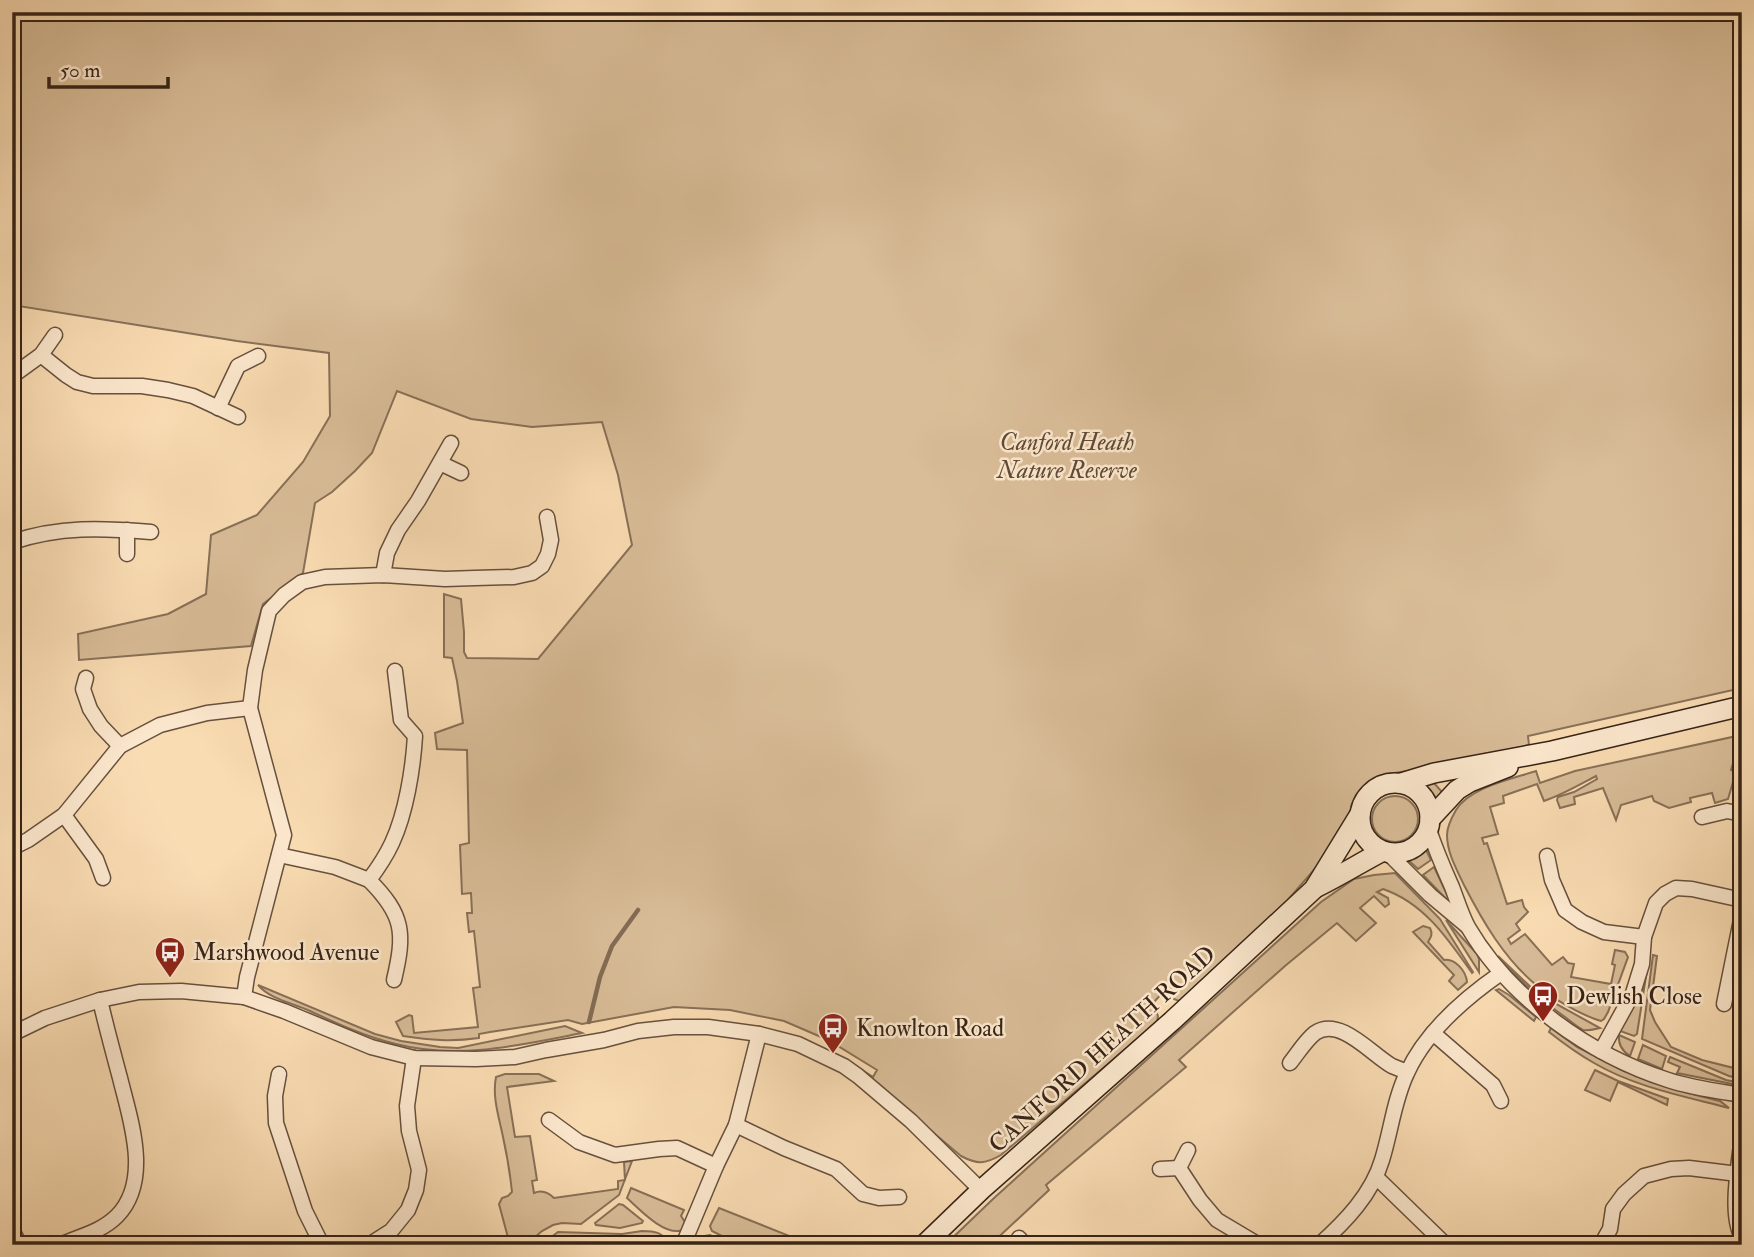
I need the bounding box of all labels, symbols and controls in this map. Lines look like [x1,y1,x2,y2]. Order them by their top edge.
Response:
scale bar [49,46,168,90]
text: 50 m [60,57,101,84]
park label: Canford Heath Nature Reserve [995,427,1138,486]
bus stop icon: Marshwood Avenue [153,935,187,979]
place label: Marshwood Avenue [193,937,379,968]
street label: CANFORD HEATH ROAD [982,939,1222,1160]
bus stop icon: Dewlish Close [1526,979,1560,1023]
place label: Dewlish Close [1566,981,1702,1012]
bus stop icon: Knowlton Road [816,1011,850,1055]
place label: Knowlton Road [856,1013,1004,1044]

